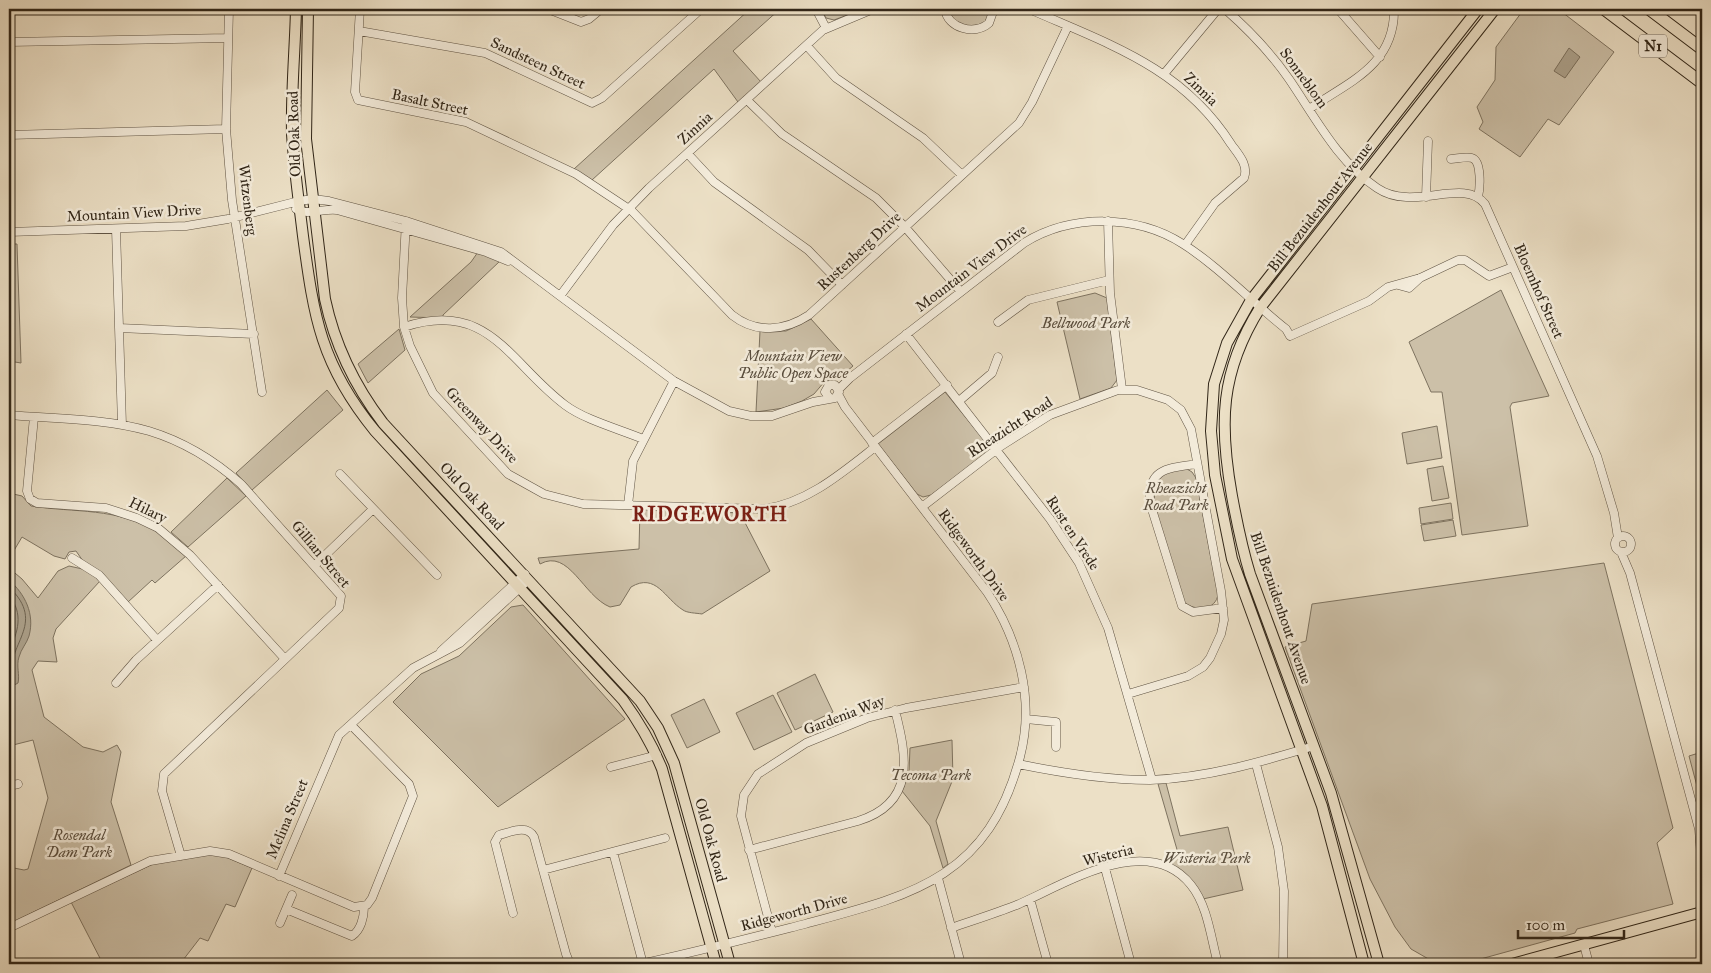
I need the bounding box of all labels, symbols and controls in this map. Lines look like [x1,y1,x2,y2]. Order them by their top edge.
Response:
street label: Sandsteen Street [488,33,589,93]
road number: N1 [1639,34,1667,58]
street label: Sonneblom [1276,44,1332,112]
street label: Zinnia [1180,69,1222,110]
street label: Basalt Street [390,85,471,119]
street label: Old Oak Road [283,90,304,177]
street label: Zinnia [674,107,716,148]
street label: Bill Bezuidenhout Avenue [1264,138,1376,276]
street label: Witzenberg [235,164,261,237]
street label: Mountain View Drive [66,200,202,226]
street label: Rustenberg Drive [814,208,904,294]
street label: Mountain View Drive [912,220,1030,316]
street label: Bloemhof Street [1510,241,1568,342]
park label: Bellwood Park [1041,314,1131,332]
park label: Mountain View Public Open Space [738,347,848,383]
street label: Greenway Drive [442,383,522,467]
street label: Rheazicht Road [964,393,1056,461]
street label: Old Oak Road [436,458,508,534]
park label: Rheazicht Road Park [1142,479,1209,514]
street label: Rust en Vrede [1042,492,1104,574]
street label: Hilary [126,493,171,527]
district label: RIDGEWORTH [632,502,788,526]
street label: Ridgeworth Drive [934,505,1014,605]
street label: Gillian Street [288,517,355,592]
street label: Bill Bezuidenhout Avenue [1246,529,1316,687]
street label: Gardenia Way [801,691,888,739]
park label: Tecoma Park [891,766,972,784]
street label: Melina Street [262,776,312,862]
street label: Old Oak Road [691,796,731,884]
park label: Rosendal Dam Park [46,826,113,861]
street label: Wisteria [1081,840,1136,870]
park label: Wisteria Park [1163,849,1251,867]
street label: Ridgeworth Drive [739,889,849,935]
scale bar [1518,908,1625,940]
text: 100 m [1526,916,1566,934]

